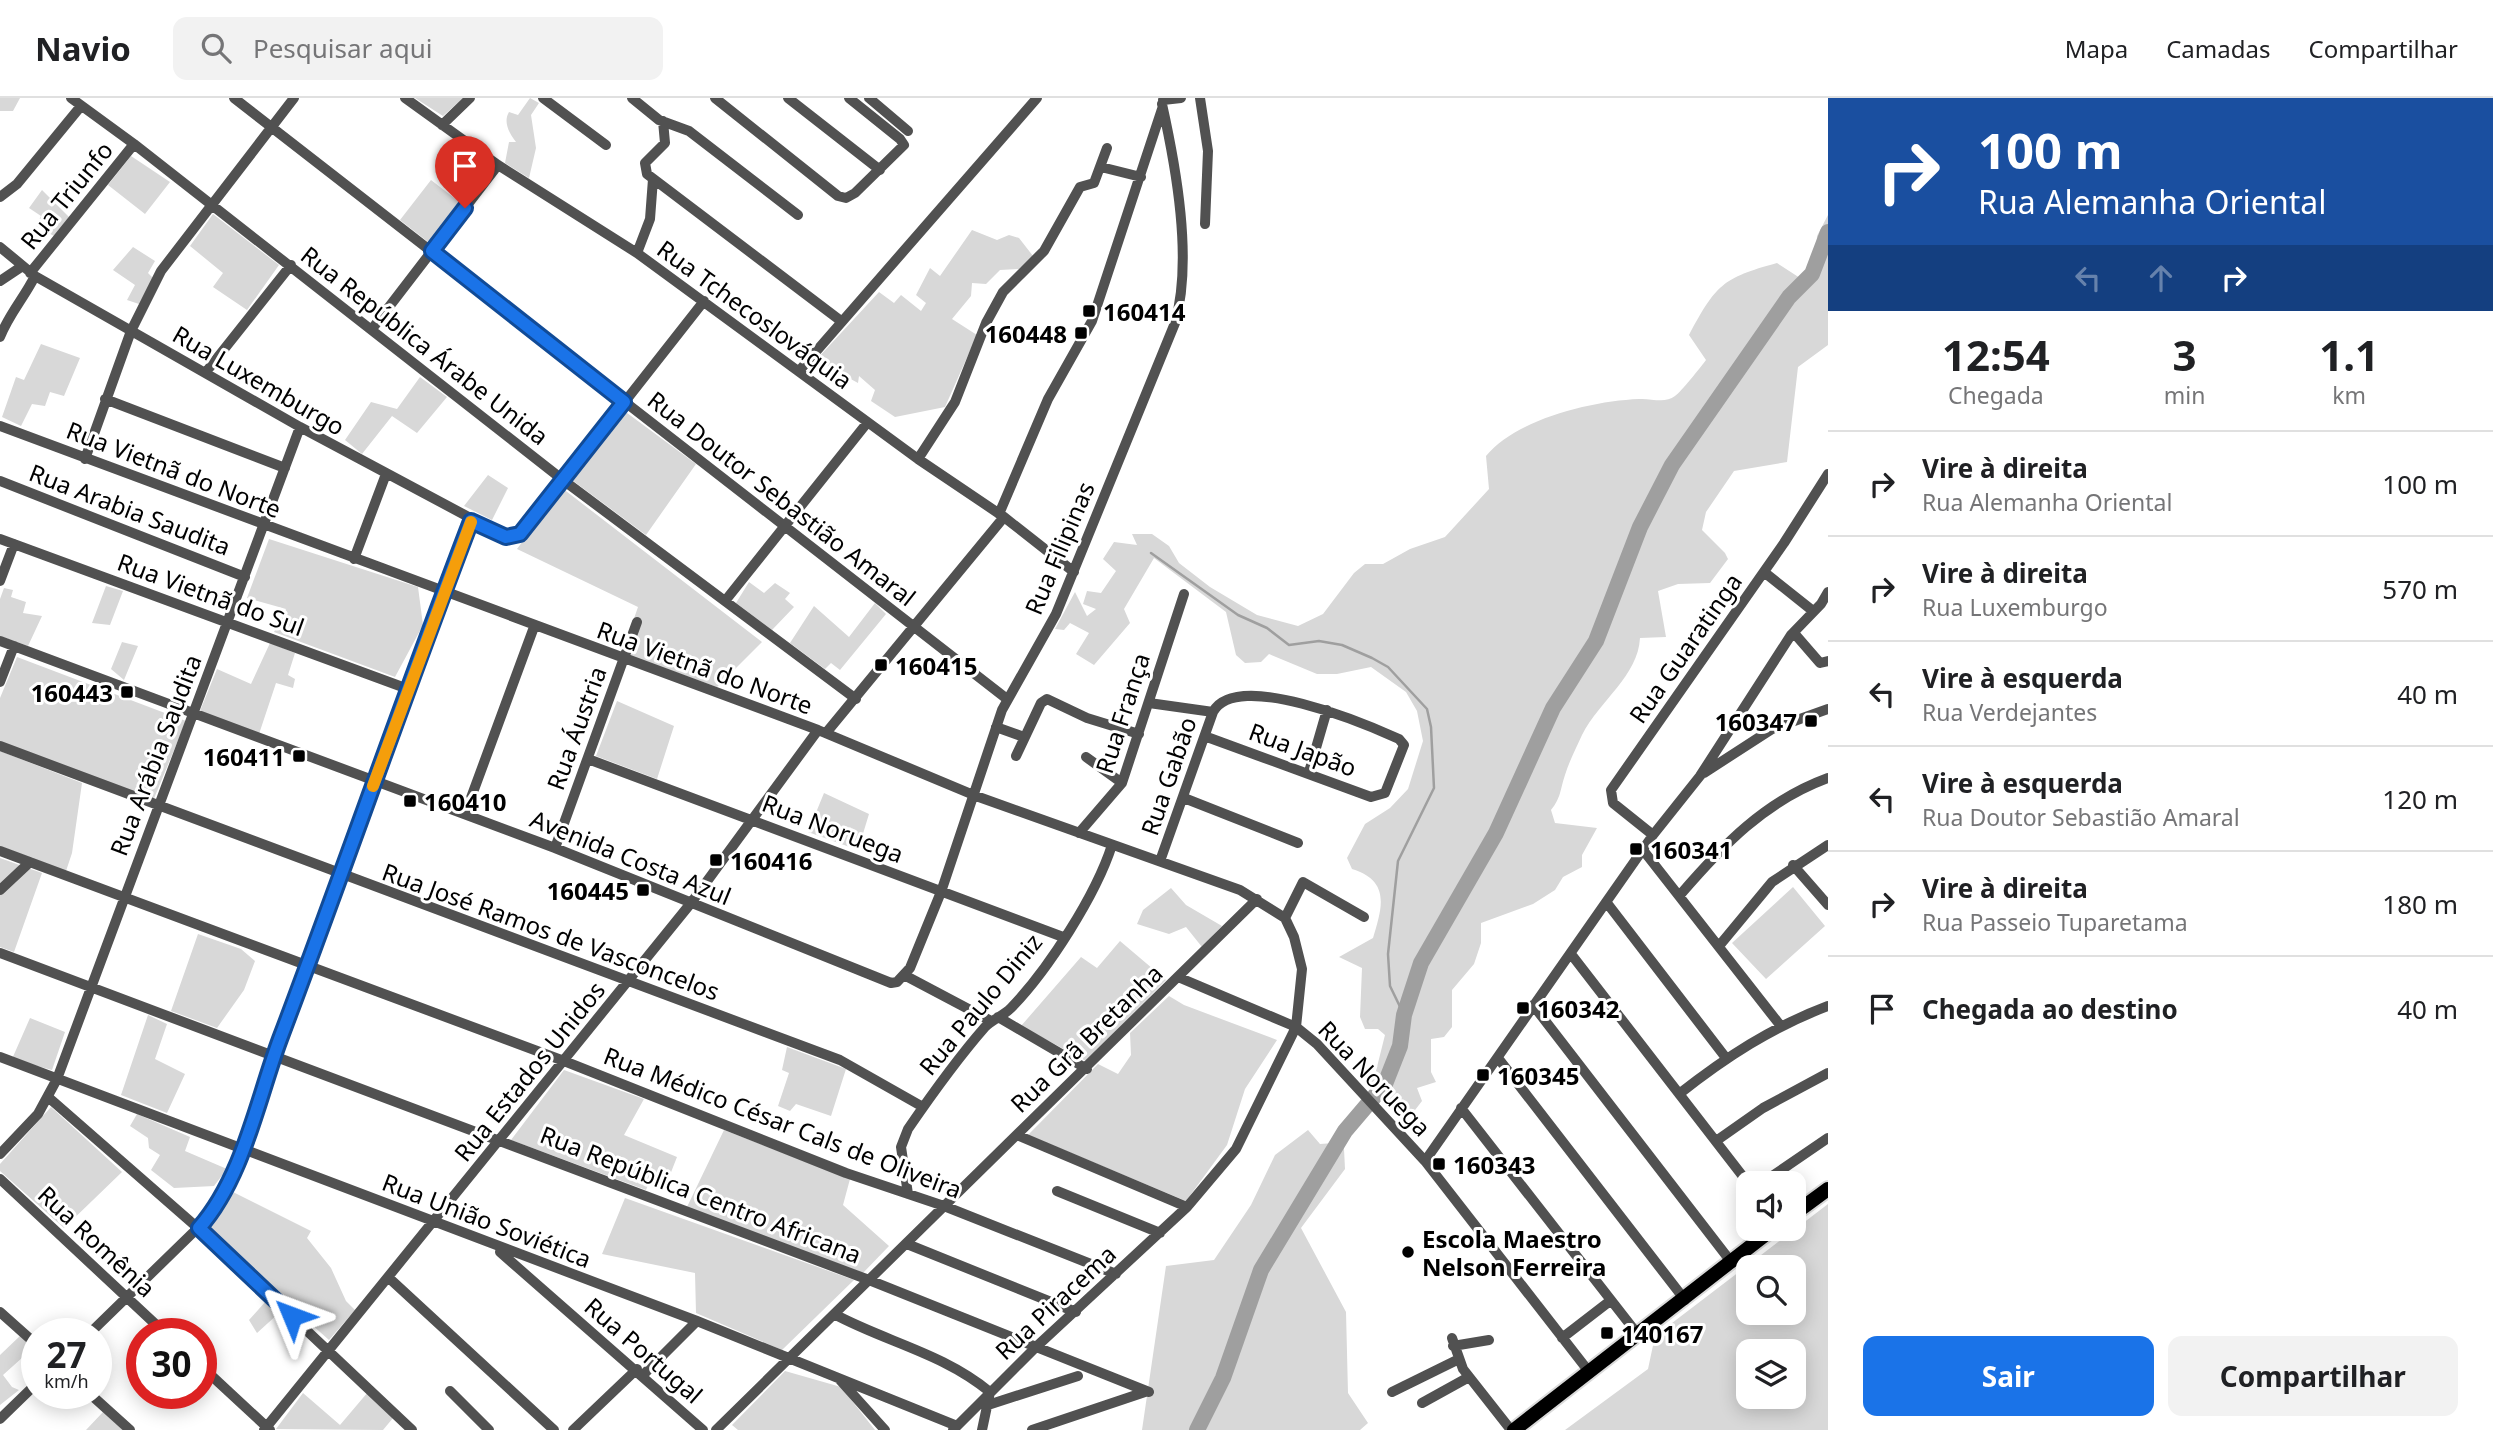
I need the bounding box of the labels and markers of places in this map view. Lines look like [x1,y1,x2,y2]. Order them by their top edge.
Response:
pin [435,136,495,208]
place label: 160414 [1103,295,1186,328]
marker: 160414 [1081,303,1097,319]
place label: 160448 [985,317,1067,350]
marker: 160448 [1073,325,1089,341]
place label: 160415 [895,649,977,682]
marker: 160415 [873,657,889,673]
place label: 160443 [31,676,113,709]
marker: 160443 [119,684,135,700]
place label: 160347 [1715,705,1797,738]
marker: 160347 [1803,713,1819,729]
place label: 160411 [203,740,285,773]
marker: 160411 [291,748,307,764]
place label: 160410 [424,785,506,818]
marker: 160410 [402,793,418,809]
place label: 160341 [1650,833,1732,866]
marker: 160341 [1628,841,1644,857]
place label: 160416 [730,844,812,877]
marker: 160416 [708,852,724,868]
place label: 160445 [547,874,629,907]
marker: 160445 [635,882,651,898]
place label: 160342 [1537,992,1619,1025]
marker: 160342 [1515,1000,1531,1016]
place label: 160345 [1497,1059,1579,1092]
marker: 160345 [1475,1067,1491,1083]
place label: 160343 [1453,1148,1535,1181]
marker: 160343 [1431,1156,1447,1172]
place label: Escola Maestro Nelson Ferreira [1422,1222,1607,1283]
marker: Escola Maestro Nelson Ferreira [1400,1244,1416,1260]
place label: 140167 [1621,1317,1703,1350]
marker: 140167 [1599,1325,1615,1341]

